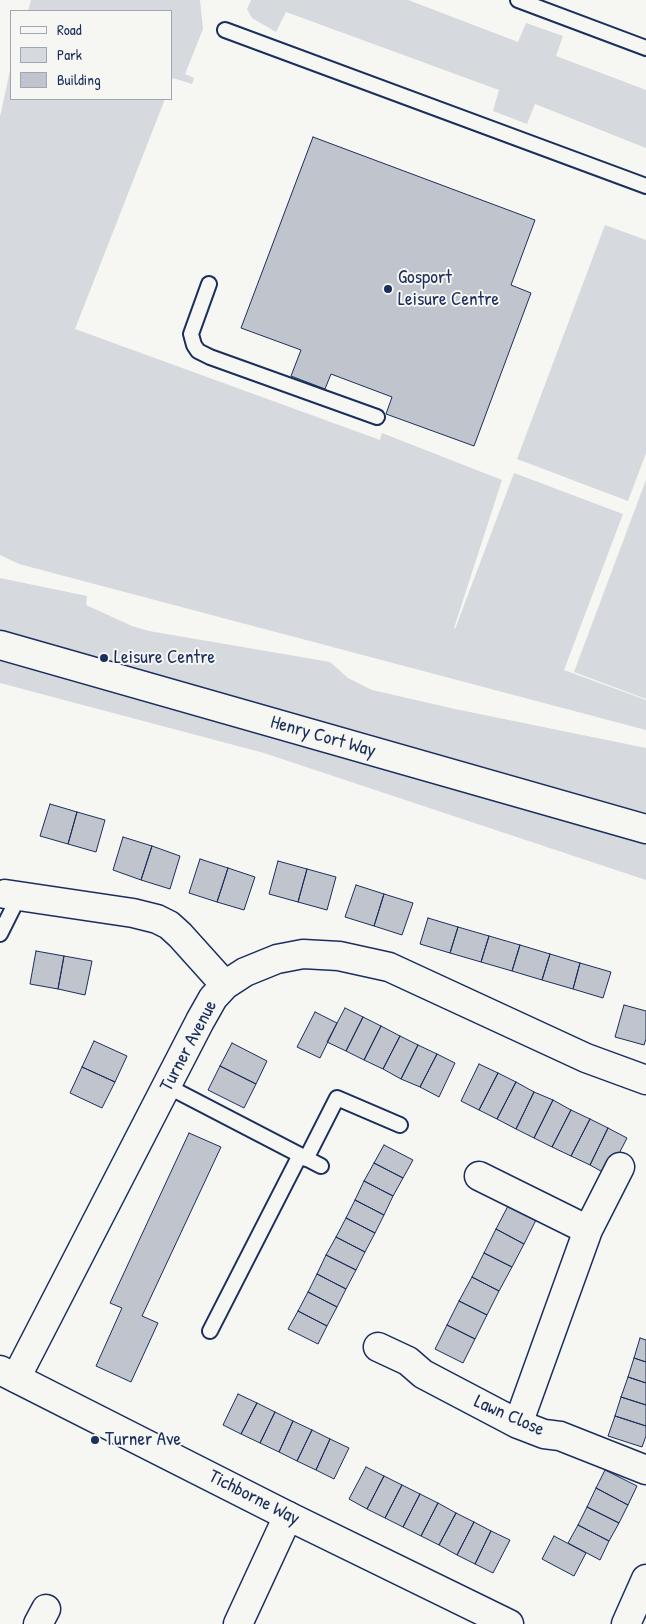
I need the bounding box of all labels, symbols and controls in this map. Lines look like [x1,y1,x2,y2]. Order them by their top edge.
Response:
legend [10,10,172,100]
text: Road [57,19,82,40]
text: Park [57,44,82,65]
text: Building [57,69,101,90]
place label: Gosport Leisure Centre [398,267,499,311]
marker: Gosport Leisure Centre [382,283,394,295]
place label: Leisure Centre [114,647,215,669]
marker: Leisure Centre [98,652,110,664]
street label: Henry Cort Way [268,711,378,763]
street label: Turner Avenue [156,997,222,1095]
street label: Lawn Close [470,1390,548,1442]
place label: Turner Ave [105,1429,181,1451]
marker: Turner Ave [89,1434,101,1446]
street label: Tichborne Way [205,1465,303,1531]

